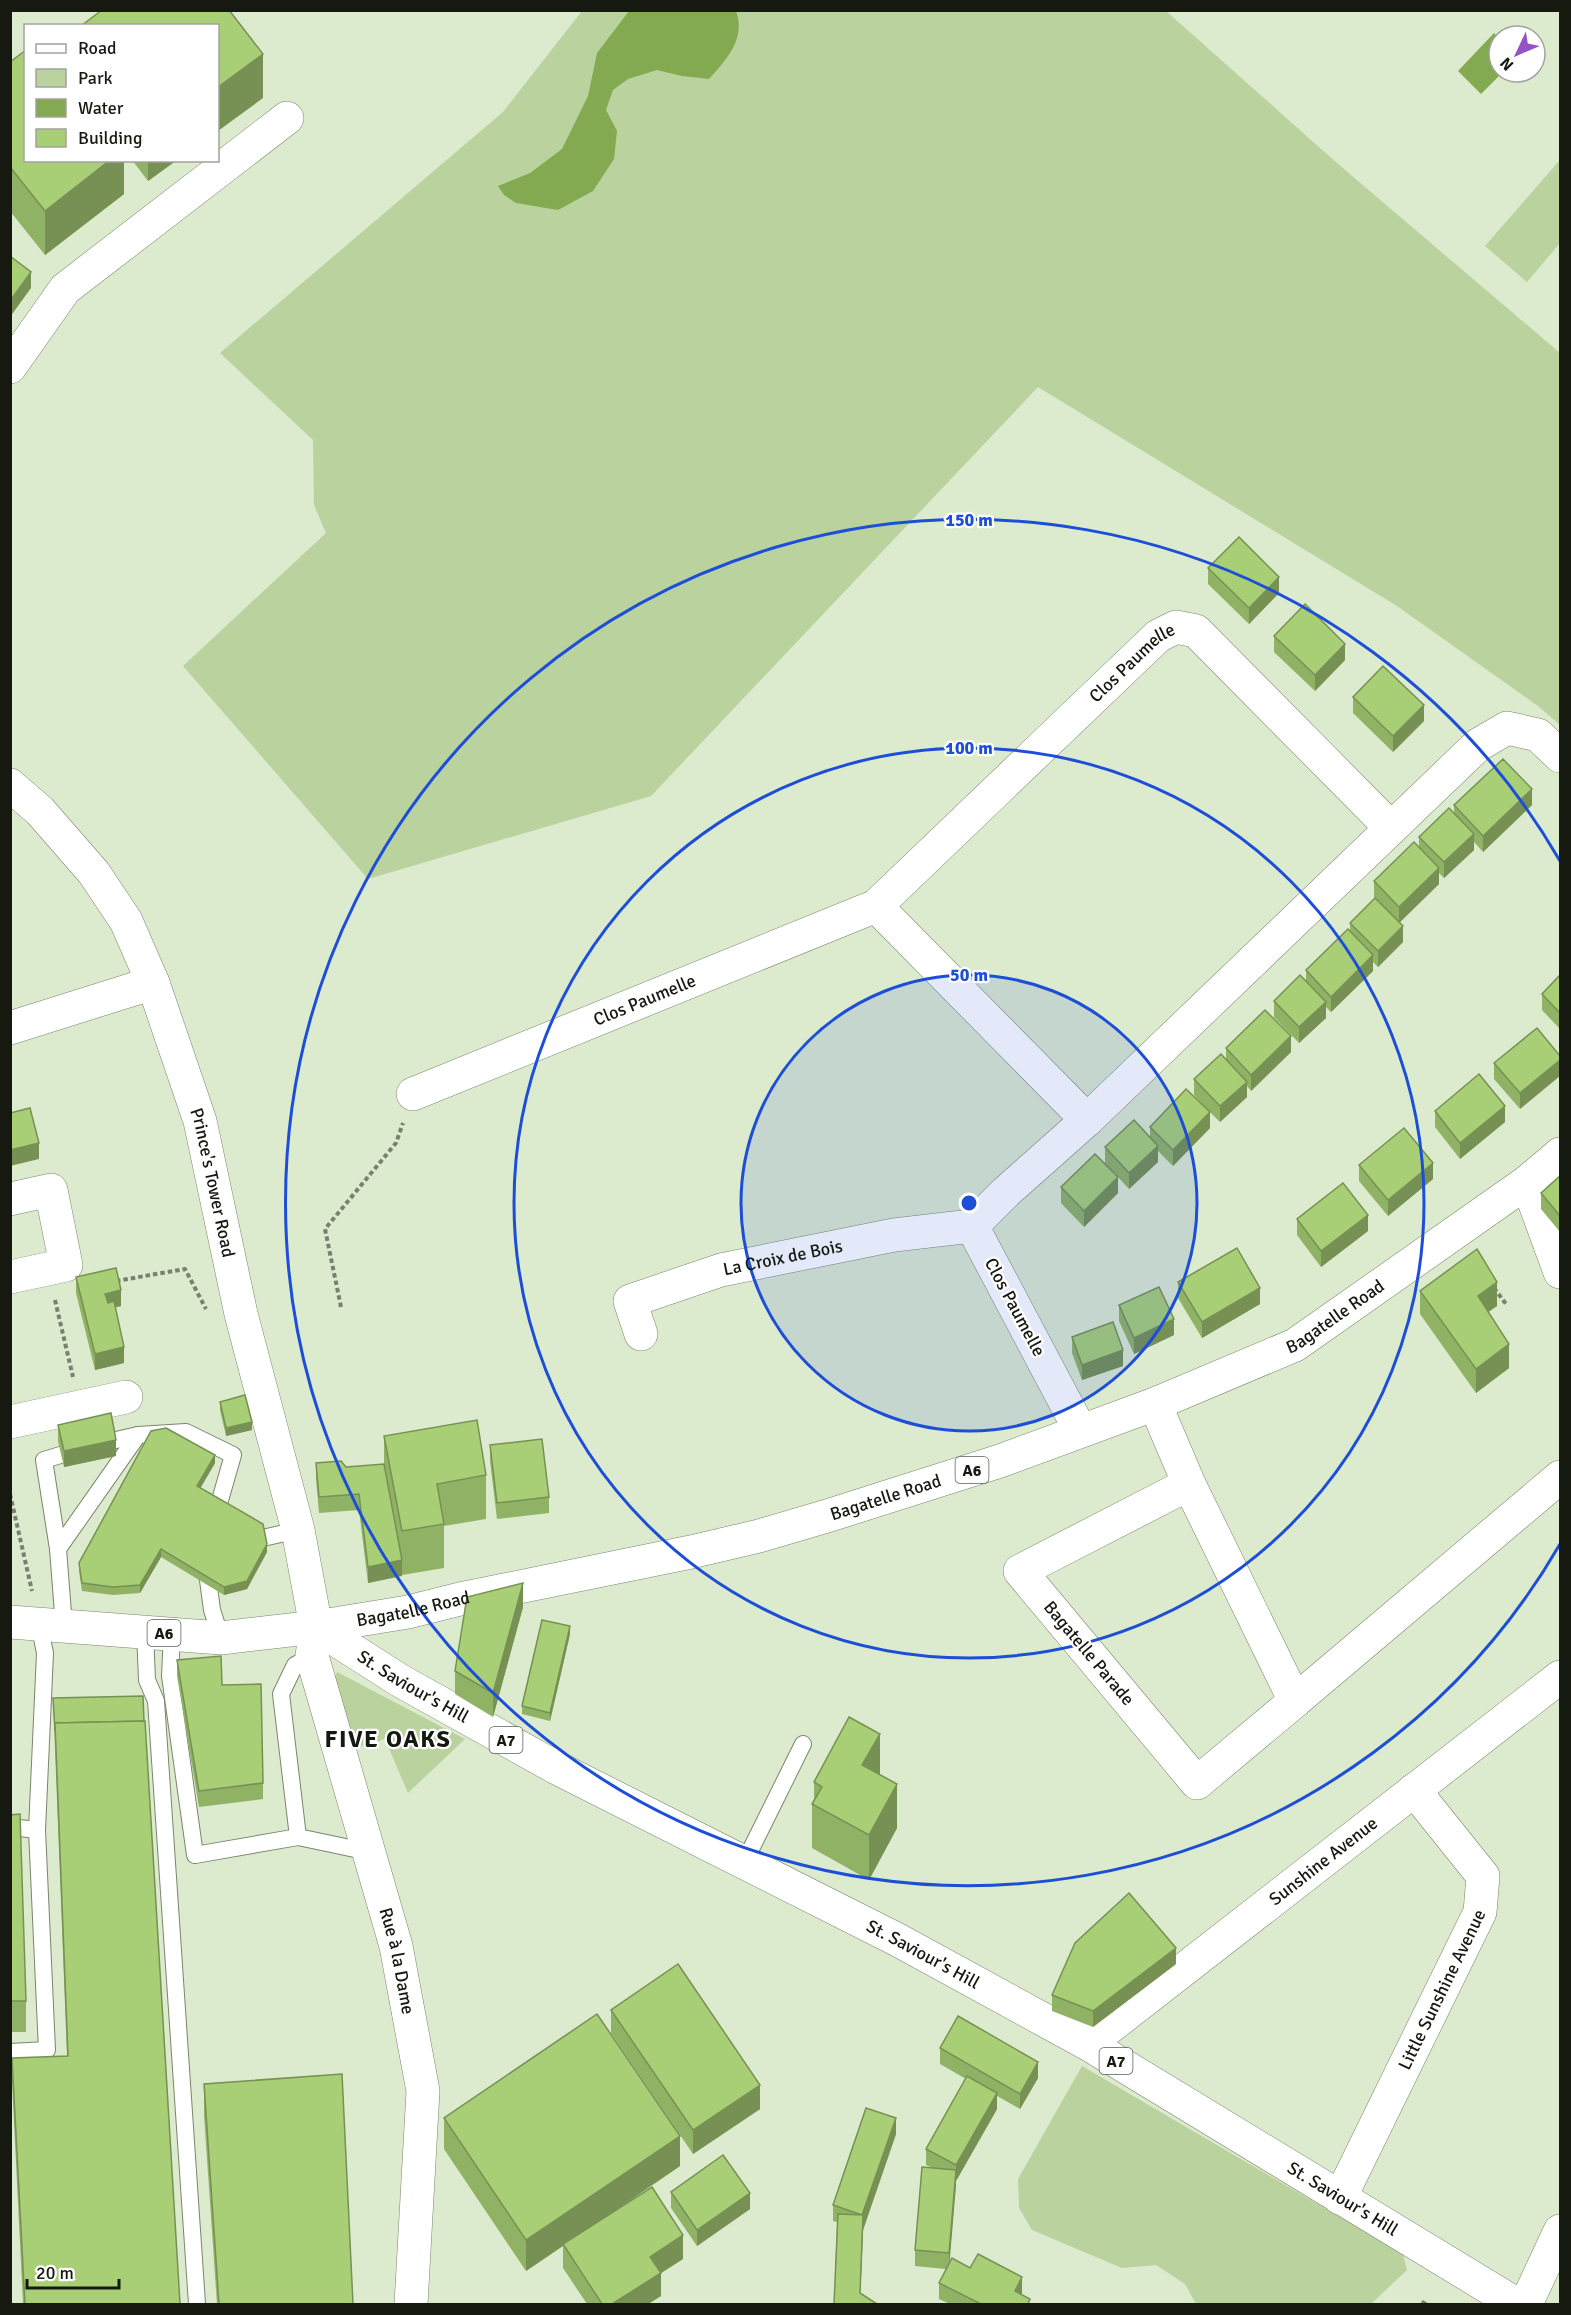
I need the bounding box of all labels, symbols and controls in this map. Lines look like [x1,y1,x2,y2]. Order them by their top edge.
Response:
legend [24,24,219,162]
north arrow [1487,24,1547,84]
text: Road [78,37,117,59]
text: N [1496,53,1518,75]
text: Park [78,67,113,89]
text: Water [78,97,124,119]
text: Building [78,127,142,149]
text: 150 m [945,509,993,531]
street label: Clos Paumelle [1084,618,1178,707]
text: 100 m [945,737,993,759]
text: 50 m [950,964,988,986]
street label: Clos Paumelle [590,969,699,1031]
street label: Prince's Tower Road [185,1105,240,1259]
centre of rings [959,1193,979,1213]
street label: La Croix de Bois [721,1235,845,1280]
street label: Clos Paumelle [980,1254,1050,1360]
street label: Bagatelle Road [1283,1275,1388,1359]
road number: A6 [956,1457,988,1483]
street label: Bagatelle Road [827,1469,944,1525]
street label: Bagatelle Road [355,1586,472,1631]
street label: Bagatelle Parade [1039,1596,1139,1710]
road number: A6 [148,1620,180,1646]
street label: St. Saviour's Hill [353,1645,473,1728]
district label: FIVE OAKS [325,1724,451,1754]
road number: A7 [490,1727,522,1753]
street label: Sunshine Avenue [1265,1812,1382,1910]
street label: Rue à la Dame [374,1905,419,2016]
street label: Little Sunshine Avenue [1393,1906,1491,2074]
street label: St. Saviour's Hill [863,1915,984,1994]
road number: A7 [1100,2048,1132,2074]
street label: St. Saviour's Hill [1283,2157,1402,2241]
scale bar [27,2252,118,2290]
text: 20 m [36,2262,74,2284]

